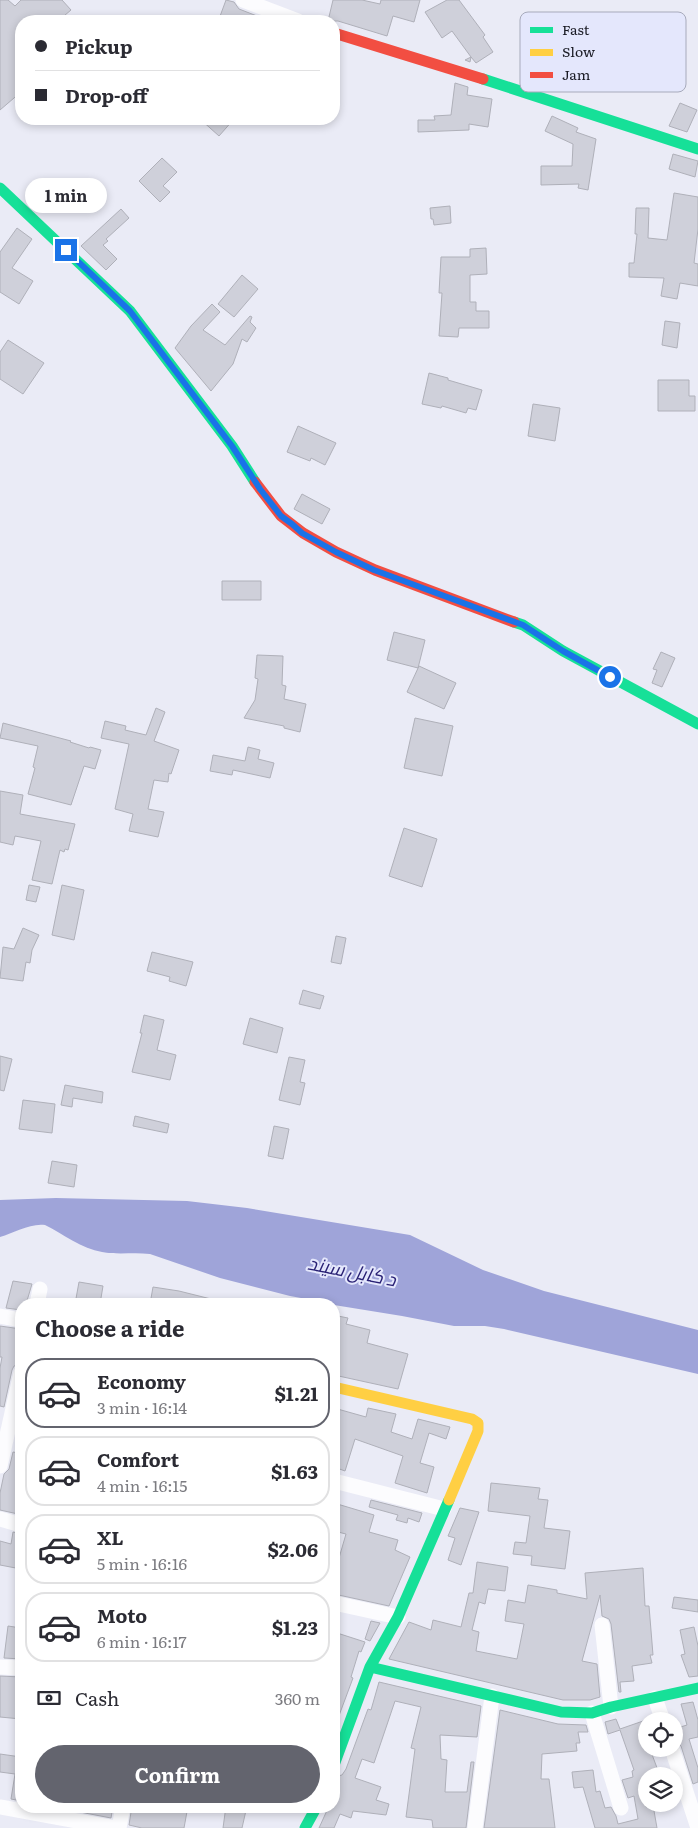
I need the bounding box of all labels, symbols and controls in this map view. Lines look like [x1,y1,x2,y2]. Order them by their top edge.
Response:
legend [520,12,686,92]
text: Fast [562,19,590,39]
text: Pickup [65,32,133,60]
text: Slow [562,41,595,61]
text: Jam [562,64,591,84]
text: Drop-off [65,81,148,109]
callout: 1 min [25,178,107,212]
text: 1 min [45,183,87,207]
route end [55,239,77,261]
route start [599,666,621,688]
water label: د کابل سيند [306,1248,399,1292]
text: Choose a ride [35,1311,184,1344]
text: Economy [97,1367,186,1395]
icon: car [37,1371,82,1416]
text: $1.21 [275,1379,318,1407]
text: 3 min · 16:14 [97,1395,187,1419]
text: Comfort [97,1445,179,1473]
icon: car [37,1449,82,1494]
text: $1.63 [271,1457,318,1485]
text: 4 min · 16:15 [97,1473,187,1497]
text: XL [97,1523,124,1551]
icon: car [37,1527,82,1572]
text: $2.06 [267,1535,318,1563]
text: 5 min · 16:16 [97,1551,187,1575]
text: Moto [97,1601,147,1629]
icon: car [37,1605,82,1650]
text: $1.23 [272,1613,318,1641]
text: 6 min · 16:17 [97,1629,187,1653]
icon: cash [35,1684,63,1712]
text: Cash [75,1684,119,1712]
text: 360 m [275,1686,320,1710]
map controls [638,1712,683,1812]
button: locate [638,1712,683,1757]
button: Confirm [35,1745,320,1803]
button: layers [638,1767,683,1812]

